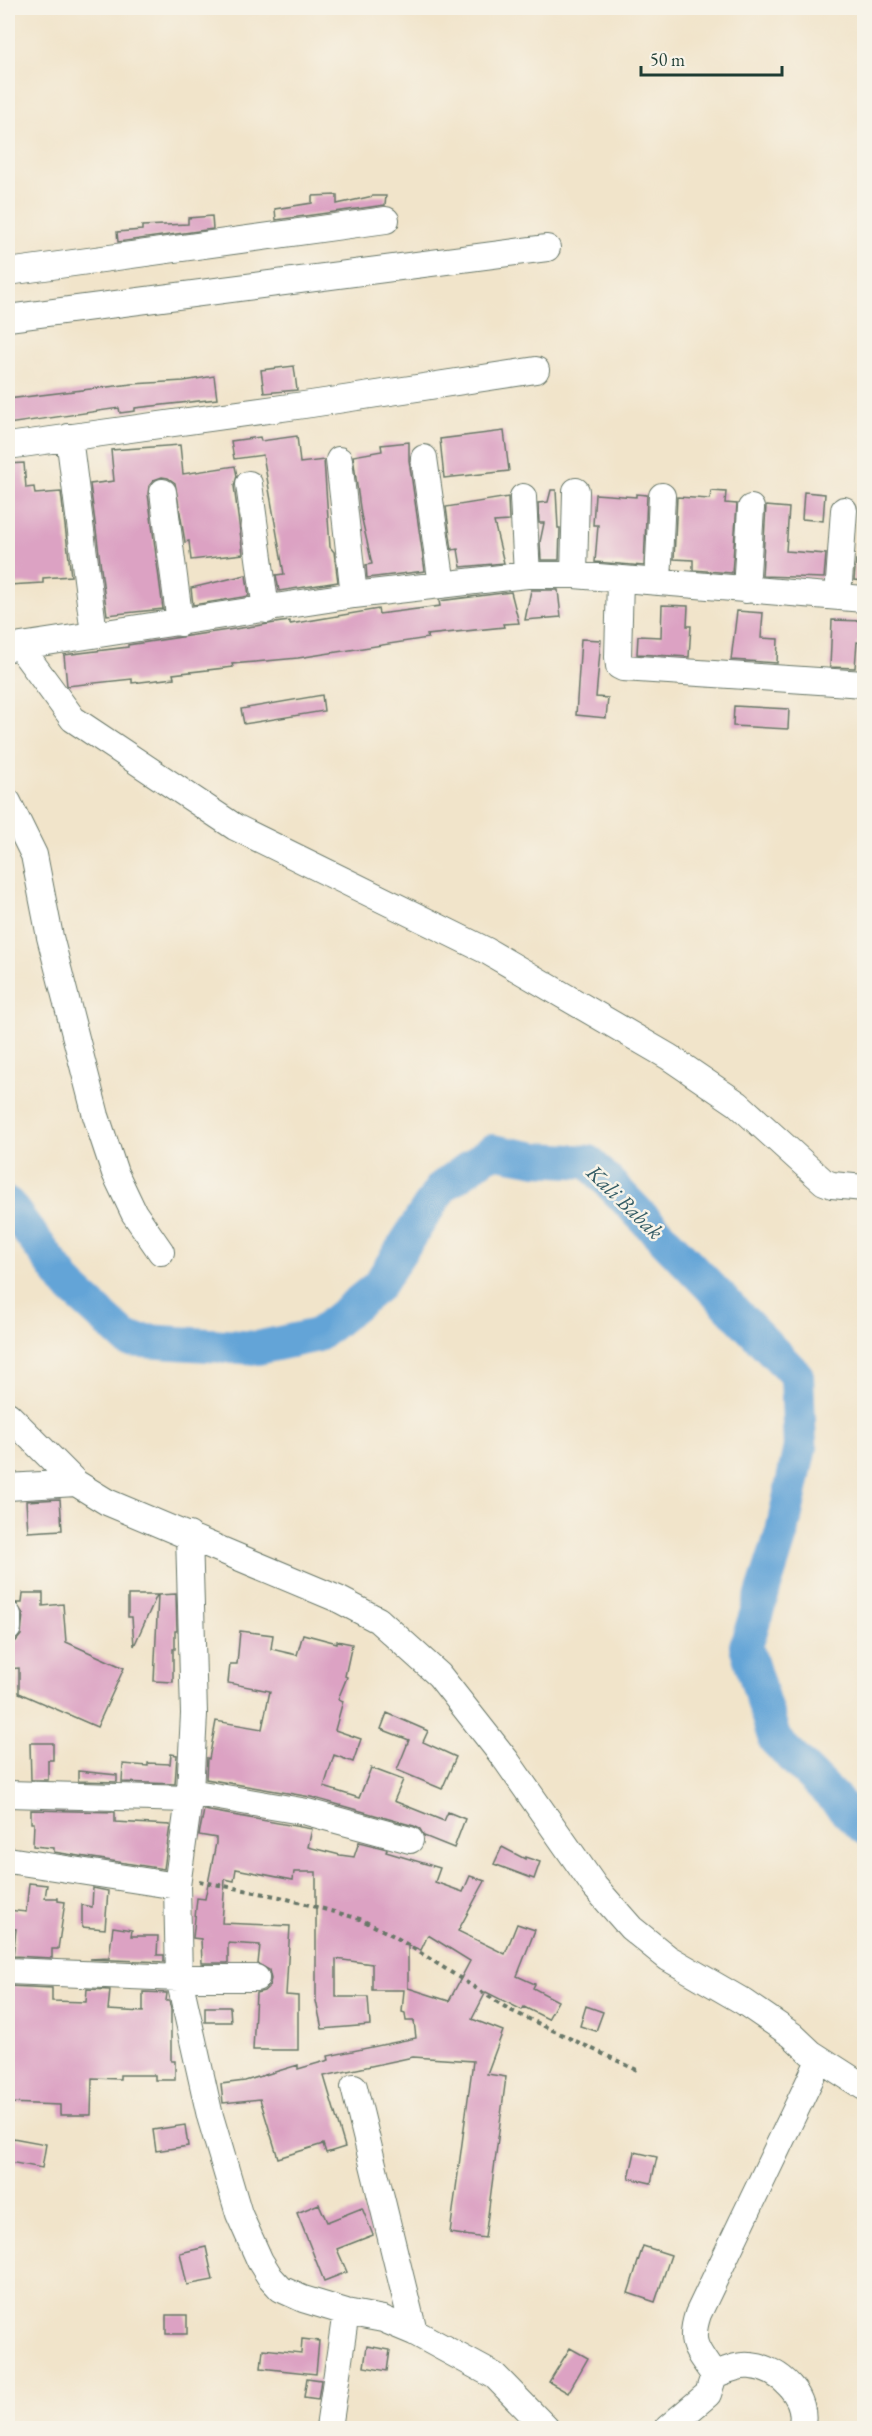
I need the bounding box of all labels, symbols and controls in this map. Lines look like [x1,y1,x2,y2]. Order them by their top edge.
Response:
scale bar [641,39,782,77]
text: 50 m [650,48,685,71]
water label: Kali Babak [580,1157,670,1246]

